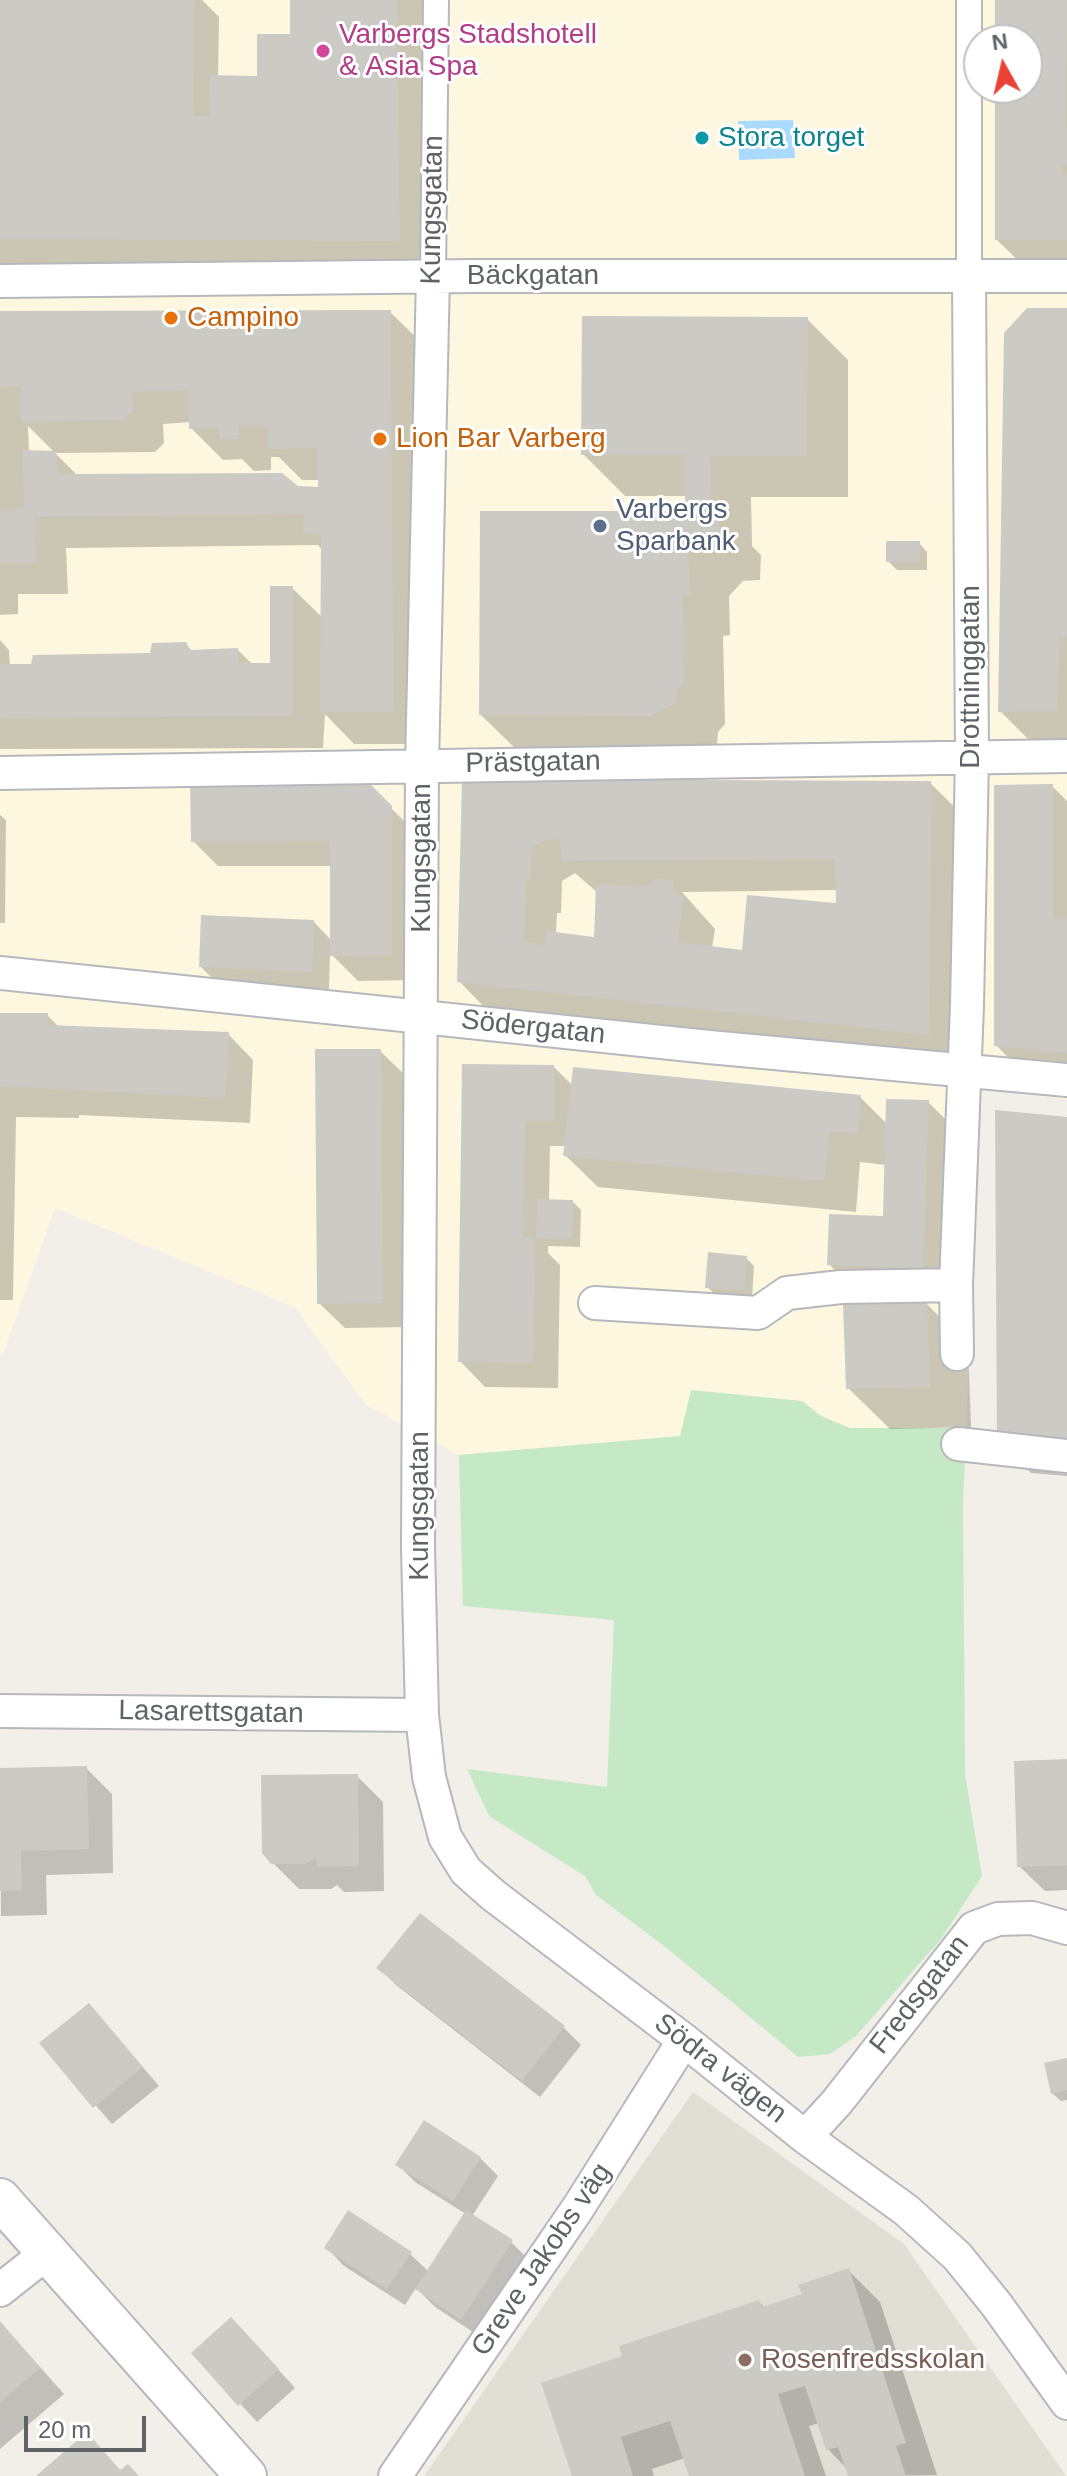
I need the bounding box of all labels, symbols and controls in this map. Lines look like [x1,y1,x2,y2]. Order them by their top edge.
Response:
place label: Varbergs Stadshotell & Asia Spa [339,18,597,84]
north arrow [963,24,1043,104]
text: N [990,28,1009,55]
marker: Varbergs Stadshotell & Asia Spa [314,42,332,60]
place label: Stora torget [718,121,864,155]
marker: Stora torget [693,129,711,147]
street label: Kungsgatan [415,135,451,285]
street label: Bäckgatan [467,259,599,293]
place label: Campino [187,301,299,335]
marker: Campino [162,309,180,327]
place label: Lion Bar Varberg [396,422,606,456]
marker: Lion Bar Varberg [371,430,389,448]
place label: Varbergs Sparbank [616,493,736,559]
marker: Varbergs Sparbank [591,517,609,535]
street label: Drottninggatan [954,585,988,769]
street label: Prästgatan [465,745,601,781]
street label: Kungsgatan [405,783,439,933]
street label: Södergatan [459,1004,607,1052]
street label: Kungsgatan [403,1431,437,1581]
street label: Lasarettsgatan [118,1695,304,1731]
street label: Fredsgatan [863,1929,977,2061]
street label: Södra vägen [647,2007,793,2131]
street label: Greve Jakobs väg [465,2157,619,2363]
place label: Rosenfredsskolan [761,2343,985,2377]
marker: Rosenfredsskolan [736,2351,754,2369]
scale bar [28,2400,150,2450]
text: 20 m [38,2416,91,2443]

